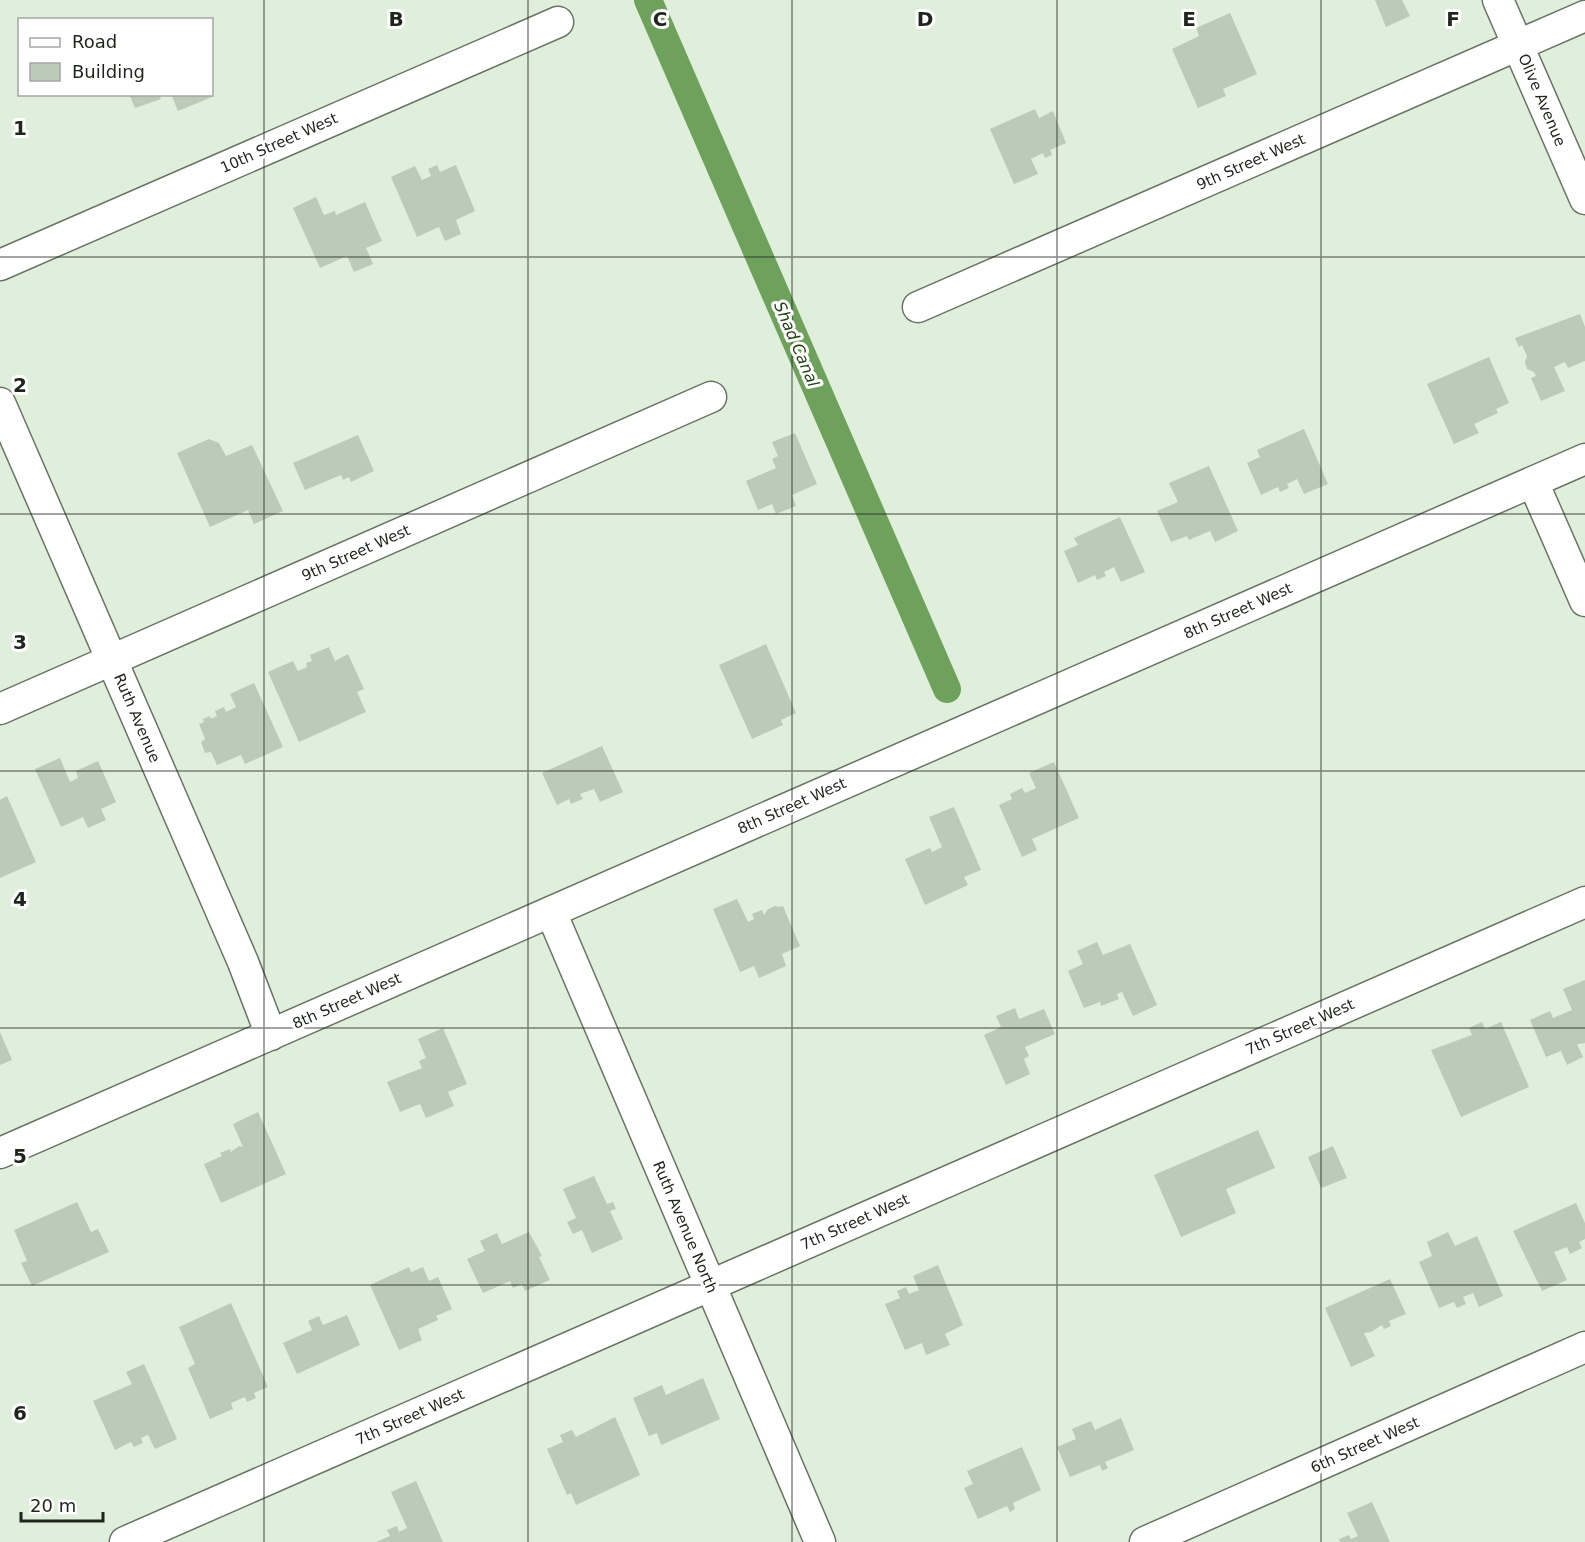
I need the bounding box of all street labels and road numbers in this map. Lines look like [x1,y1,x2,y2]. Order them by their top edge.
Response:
street label: Olive Avenue [1514,51,1570,149]
street label: 10th Street West [218,109,341,177]
street label: 9th Street West [1194,130,1308,194]
street label: 9th Street West [299,521,413,585]
street label: 8th Street West [1181,579,1295,643]
street label: Ruth Avenue [110,671,164,765]
street label: 8th Street West [735,774,849,838]
street label: 8th Street West [290,969,404,1033]
street label: 7th Street West [1243,995,1357,1059]
street label: Ruth Avenue North [649,1158,721,1296]
street label: 7th Street West [798,1190,912,1254]
street label: 7th Street West [353,1385,467,1449]
street label: 6th Street West [1308,1413,1422,1477]

